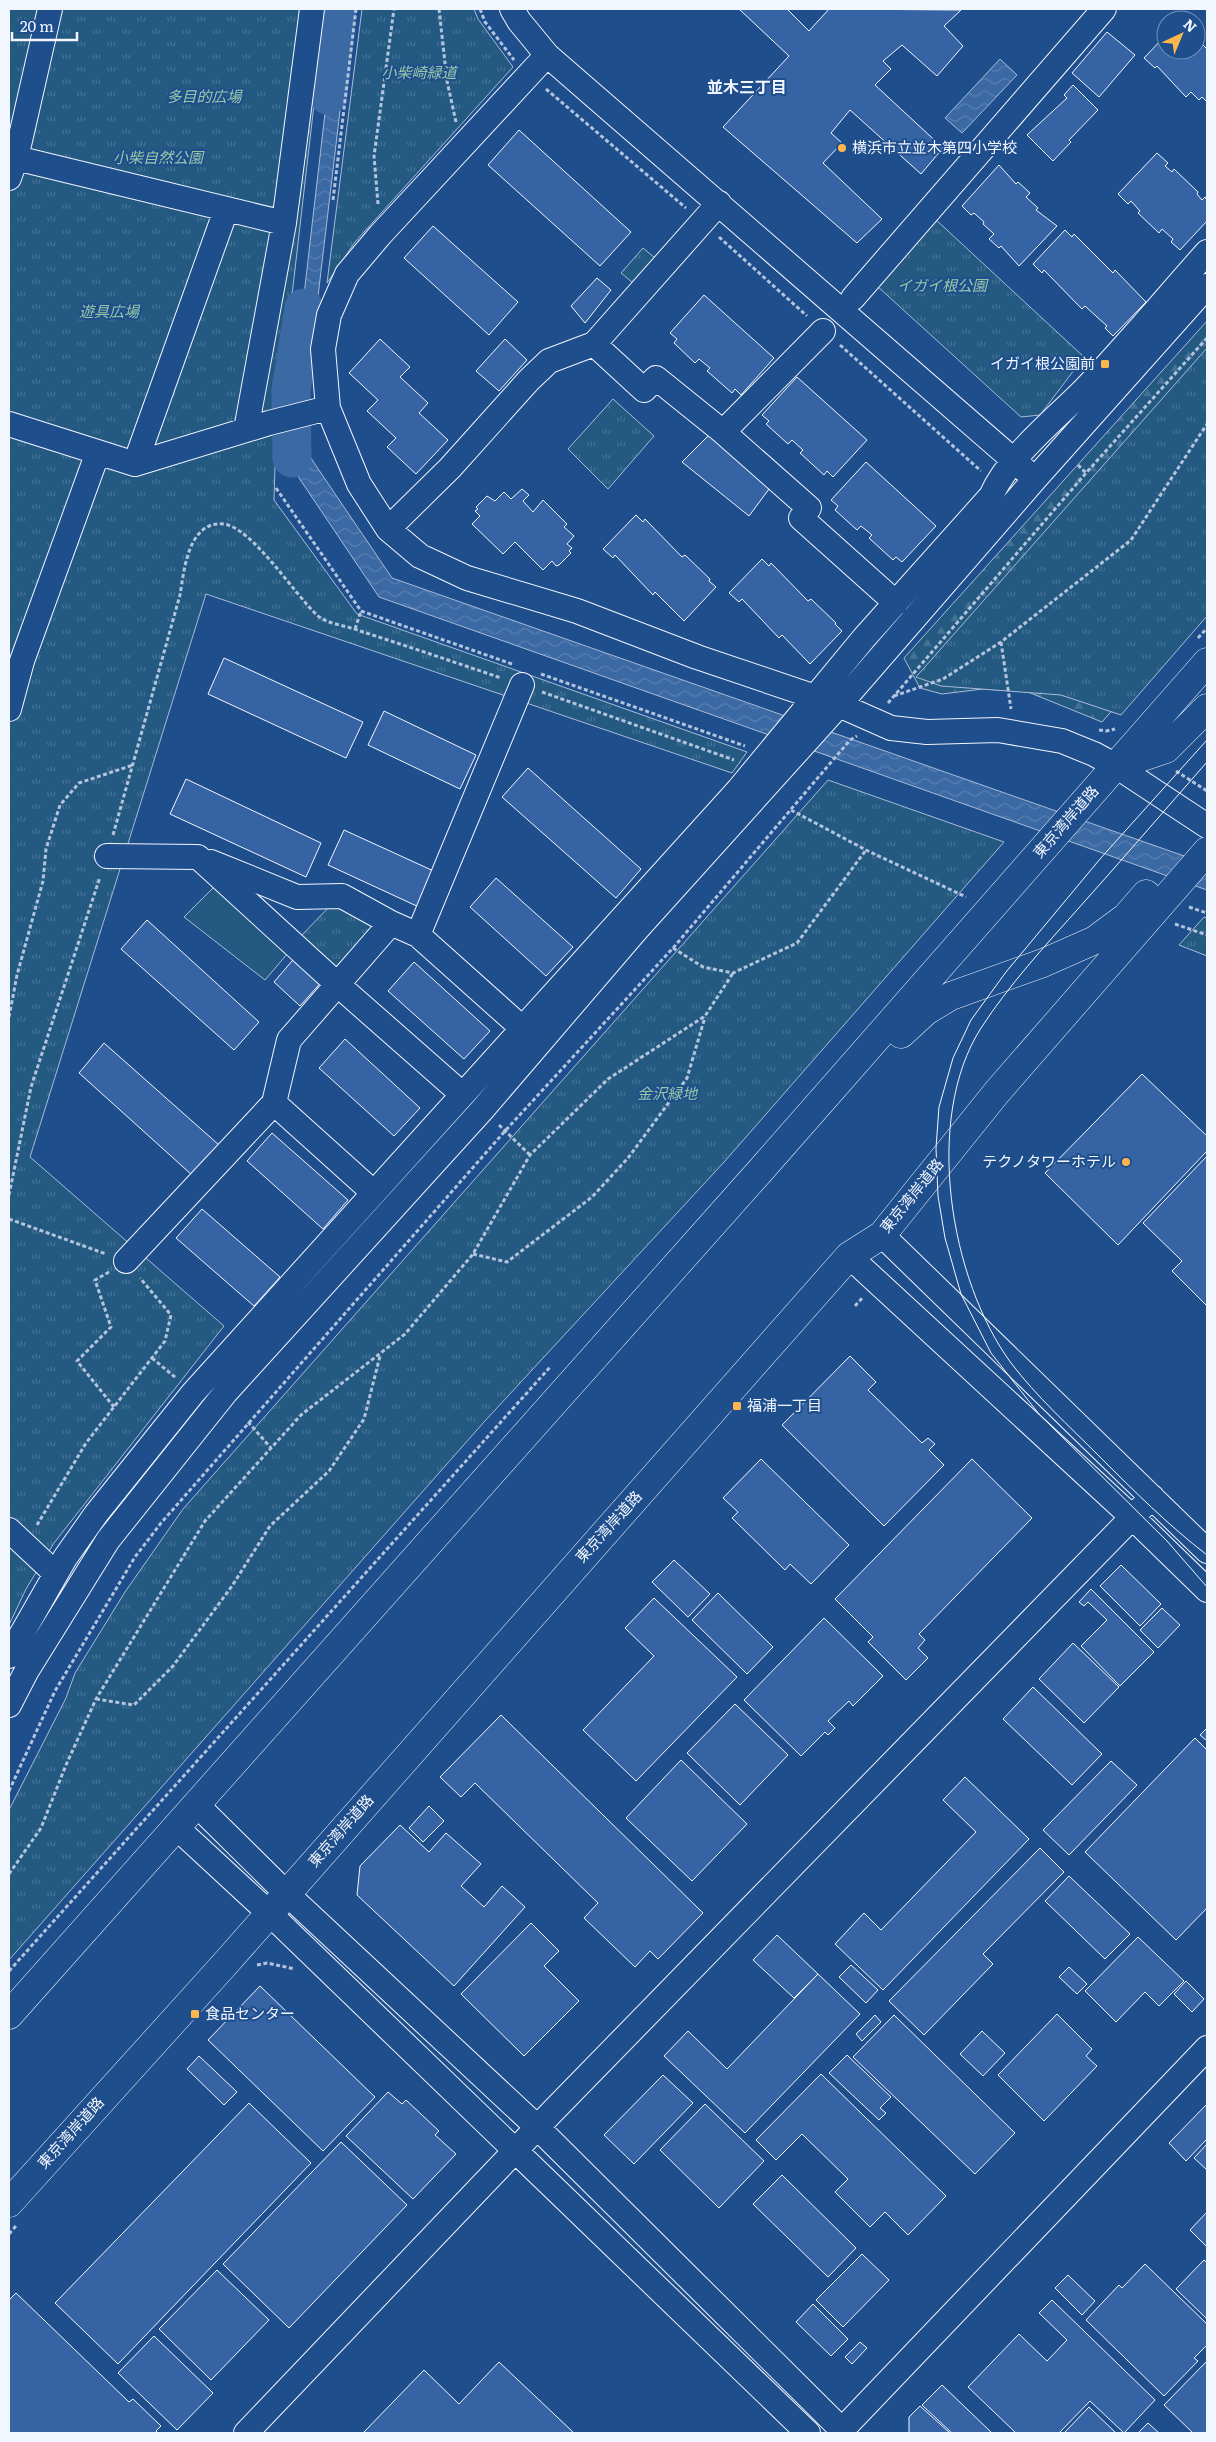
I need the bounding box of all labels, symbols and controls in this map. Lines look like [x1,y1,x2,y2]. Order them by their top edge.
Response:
scale bar [12,10,78,42]
north arrow [1156,10,1206,60]
text: 20 m [20,14,54,37]
text: N [1180,14,1202,36]
park label: 小柴崎緑道 [381,60,458,83]
district label: 並木三丁目 [707,74,787,98]
park label: 多目的広場 [166,84,243,107]
place label: 横浜市立並木第四小学校 [852,135,1017,158]
marker: 横浜市立並木第四小学校 [836,142,848,154]
park label: 小柴自然公園 [113,145,205,168]
park label: イガイ根公園 [897,273,989,296]
park label: 遊具広場 [79,299,141,322]
place label: イガイ根公園前 [990,351,1095,374]
marker: イガイ根公園前 [1099,358,1111,370]
street label: 東京湾岸道路 [1027,780,1103,863]
park label: 金沢緑地 [637,1081,699,1104]
place label: テクノタワーホテル [982,1149,1116,1172]
street label: 東京湾岸道路 [874,1153,948,1237]
marker: テクノタワーホテル [1120,1156,1132,1168]
place label: 福浦一丁目 [747,1393,822,1416]
marker: 福浦一丁目 [731,1400,743,1412]
street label: 東京湾岸道路 [569,1485,647,1567]
street label: 東京湾岸道路 [302,1789,378,1872]
place label: 食品センター [205,2001,295,2024]
marker: 食品センター [189,2008,201,2020]
street label: 東京湾岸道路 [31,2091,109,2173]

